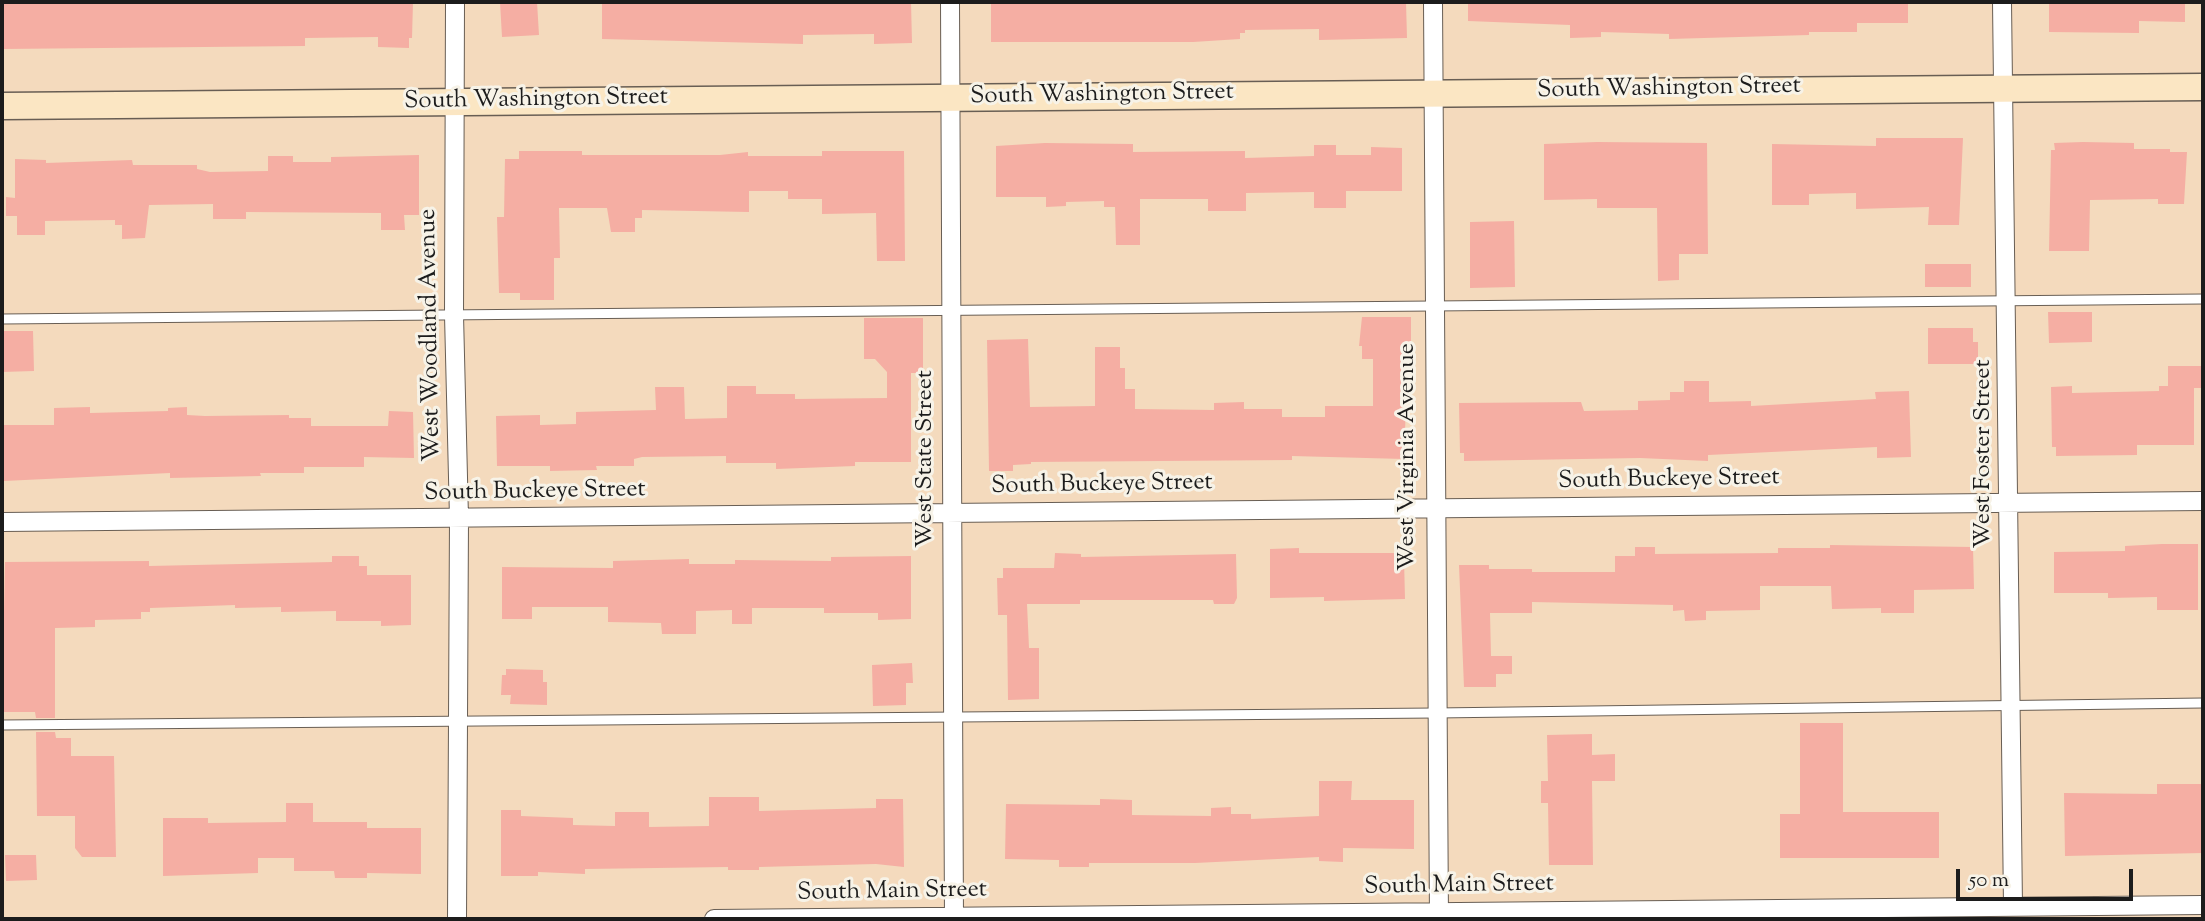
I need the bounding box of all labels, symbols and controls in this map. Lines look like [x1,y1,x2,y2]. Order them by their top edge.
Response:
street label: South Washington Street [1537,73,1801,107]
street label: South Washington Street [970,79,1234,113]
street label: South Washington Street [404,84,668,118]
street label: West Woodland Avenue [415,208,449,462]
street label: West Virginia Avenue [1395,343,1423,571]
street label: West Foster Street [1971,359,1999,549]
street label: West State Street [913,370,941,548]
street label: South Buckeye Street [1558,465,1780,497]
street label: South Buckeye Street [991,470,1213,502]
street label: South Buckeye Street [424,477,646,509]
scale bar [1960,855,2137,899]
text: 50 m [1969,866,2009,896]
street label: South Main Street [1364,871,1554,903]
street label: South Main Street [797,877,987,909]

